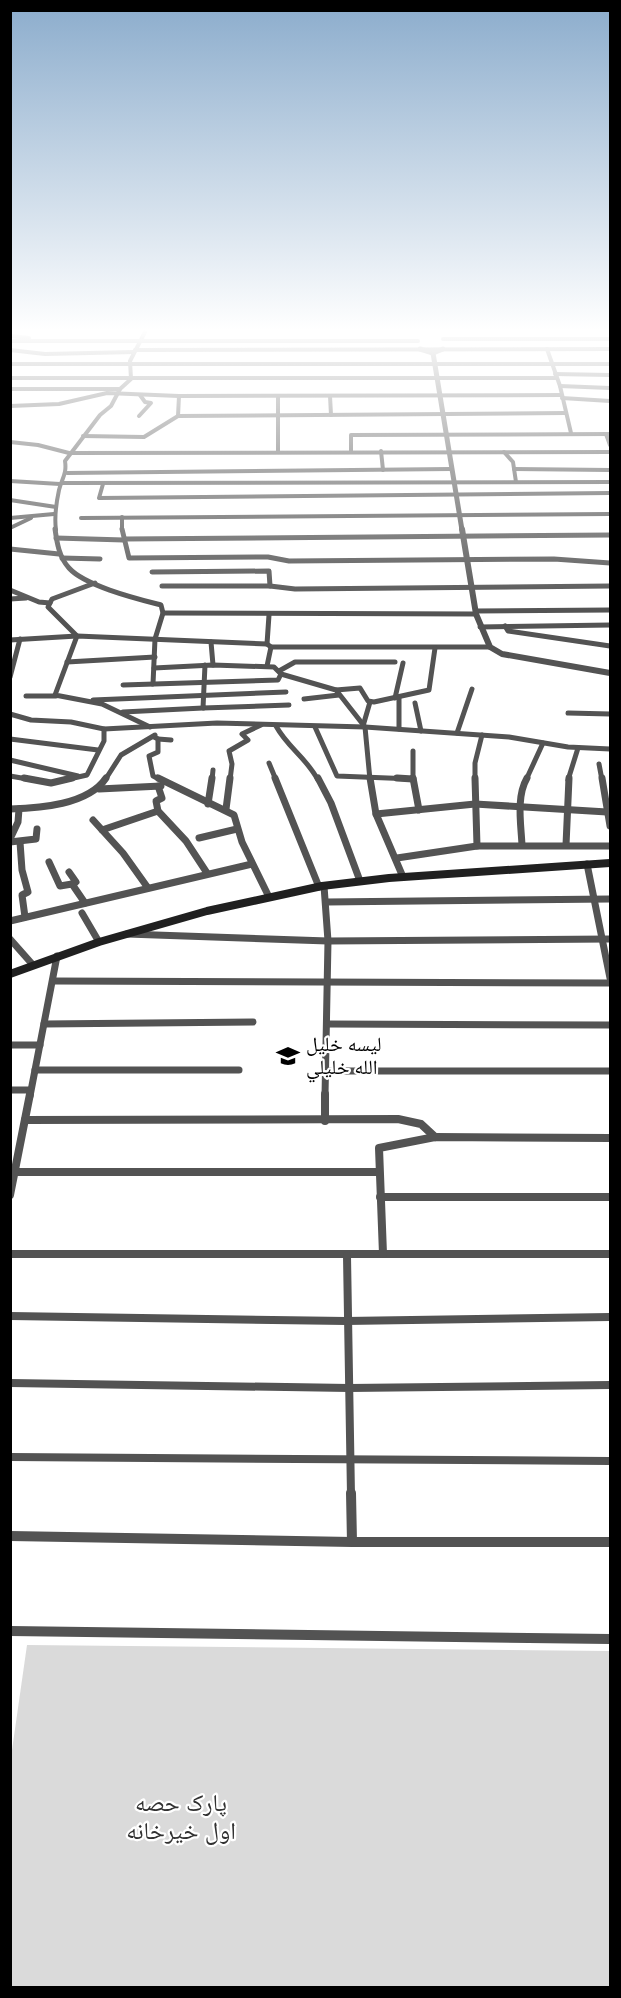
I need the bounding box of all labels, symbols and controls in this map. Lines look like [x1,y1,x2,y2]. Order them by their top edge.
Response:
place label: ليسه خليل الله خليلي [306,1032,381,1083]
school or university icon: ليسه خليل الله خليلي [275,1043,301,1069]
park label: پارک حصه اول خیرخانه [126,1788,236,1845]

